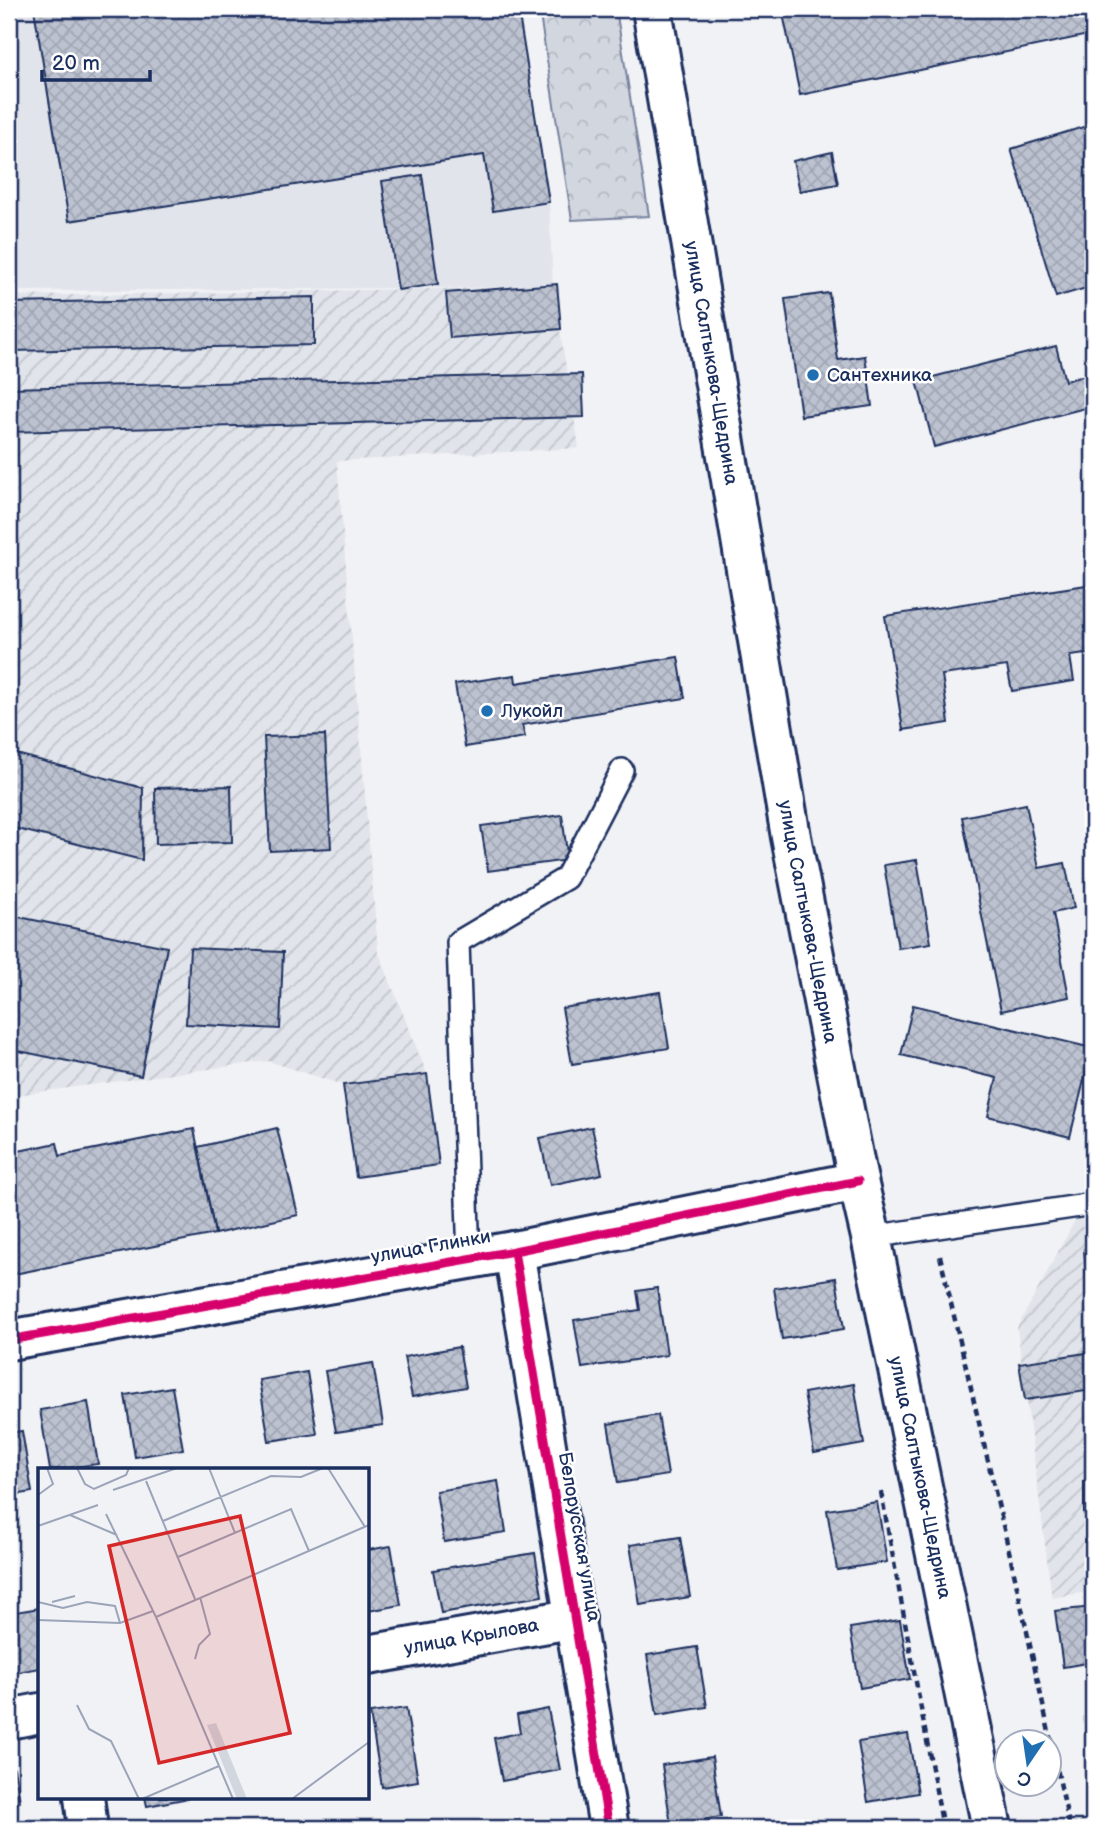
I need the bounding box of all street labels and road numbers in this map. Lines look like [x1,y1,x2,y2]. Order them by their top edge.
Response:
street label: улица Салтыкова-Щедрина [680,239,743,487]
street label: улица Салтыкова-Щедрина [774,798,842,1045]
street label: улица Глинки [369,1225,493,1269]
street label: улица Салтыкова-Щедрина [884,1354,956,1601]
street label: Белорусская улица [553,1450,605,1624]
street label: улица Крылова [402,1613,540,1660]

